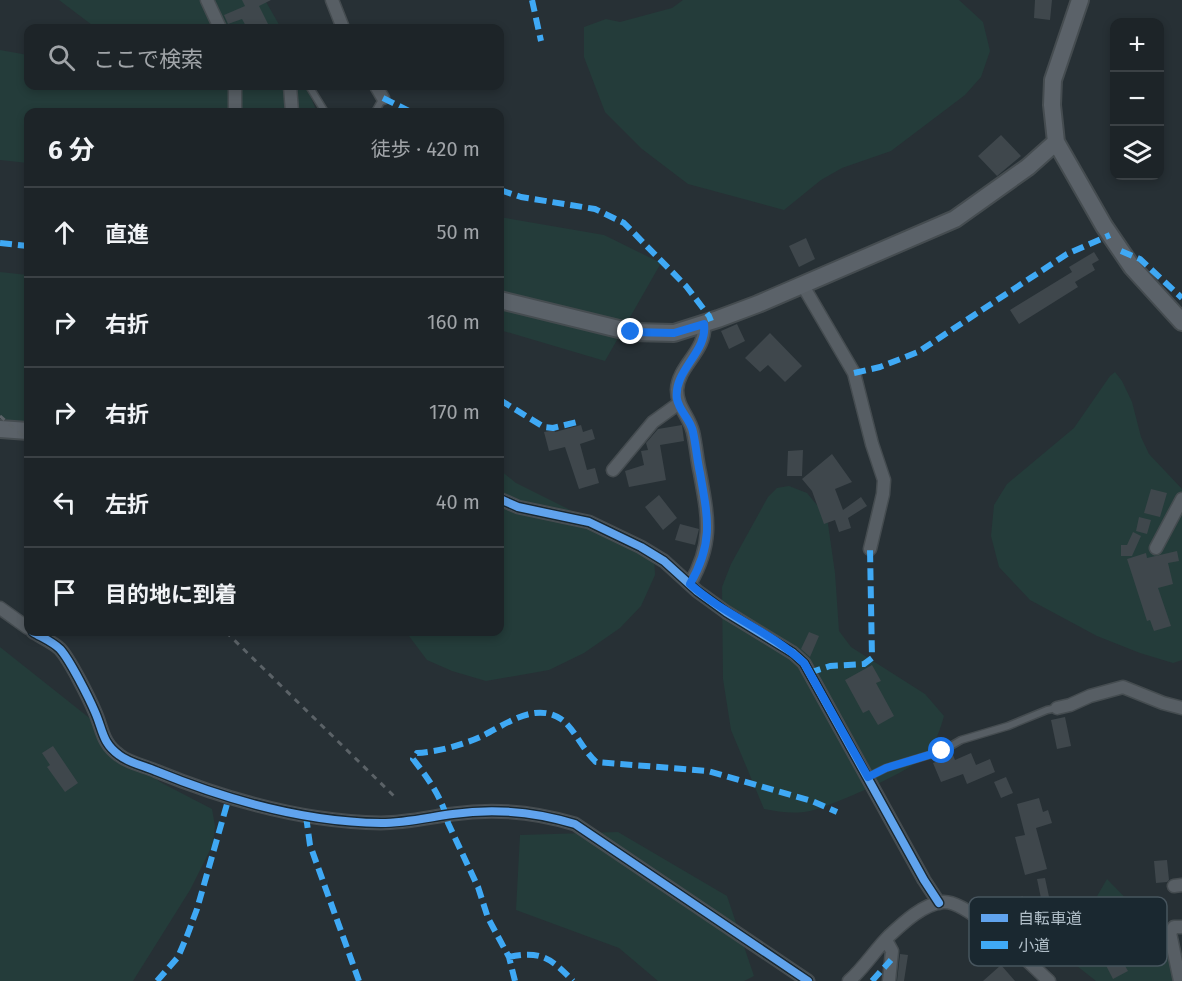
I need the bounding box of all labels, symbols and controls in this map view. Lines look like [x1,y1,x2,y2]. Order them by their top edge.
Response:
map controls [1110,18,1164,180]
button: + [1110,18,1164,72]
search box [24,24,504,90]
icon: search [45,41,78,74]
text: ここで検索 [93,46,203,73]
button: − [1110,72,1164,126]
button: layers [1110,126,1164,180]
text: 6 分 [48,135,95,166]
text: 徒歩 · 420 m [371,137,480,161]
icon: ahead [48,216,81,249]
text: 50 m [436,220,480,244]
text: 直進 [105,221,149,248]
icon: right [48,306,81,339]
text: 160 m [427,310,480,334]
text: 右折 [105,311,149,338]
route end [617,318,643,344]
icon: right [48,396,81,429]
text: 170 m [429,400,480,424]
text: 右折 [105,401,149,428]
icon: left [48,486,81,519]
text: 40 m [436,490,480,514]
text: 左折 [105,491,149,518]
icon: arrive [48,576,81,609]
text: 目的地に到着 [105,581,237,608]
route start [928,737,954,763]
legend [969,897,1167,966]
text: 自転車道 [1018,909,1082,928]
text: 小道 [1018,936,1050,955]

